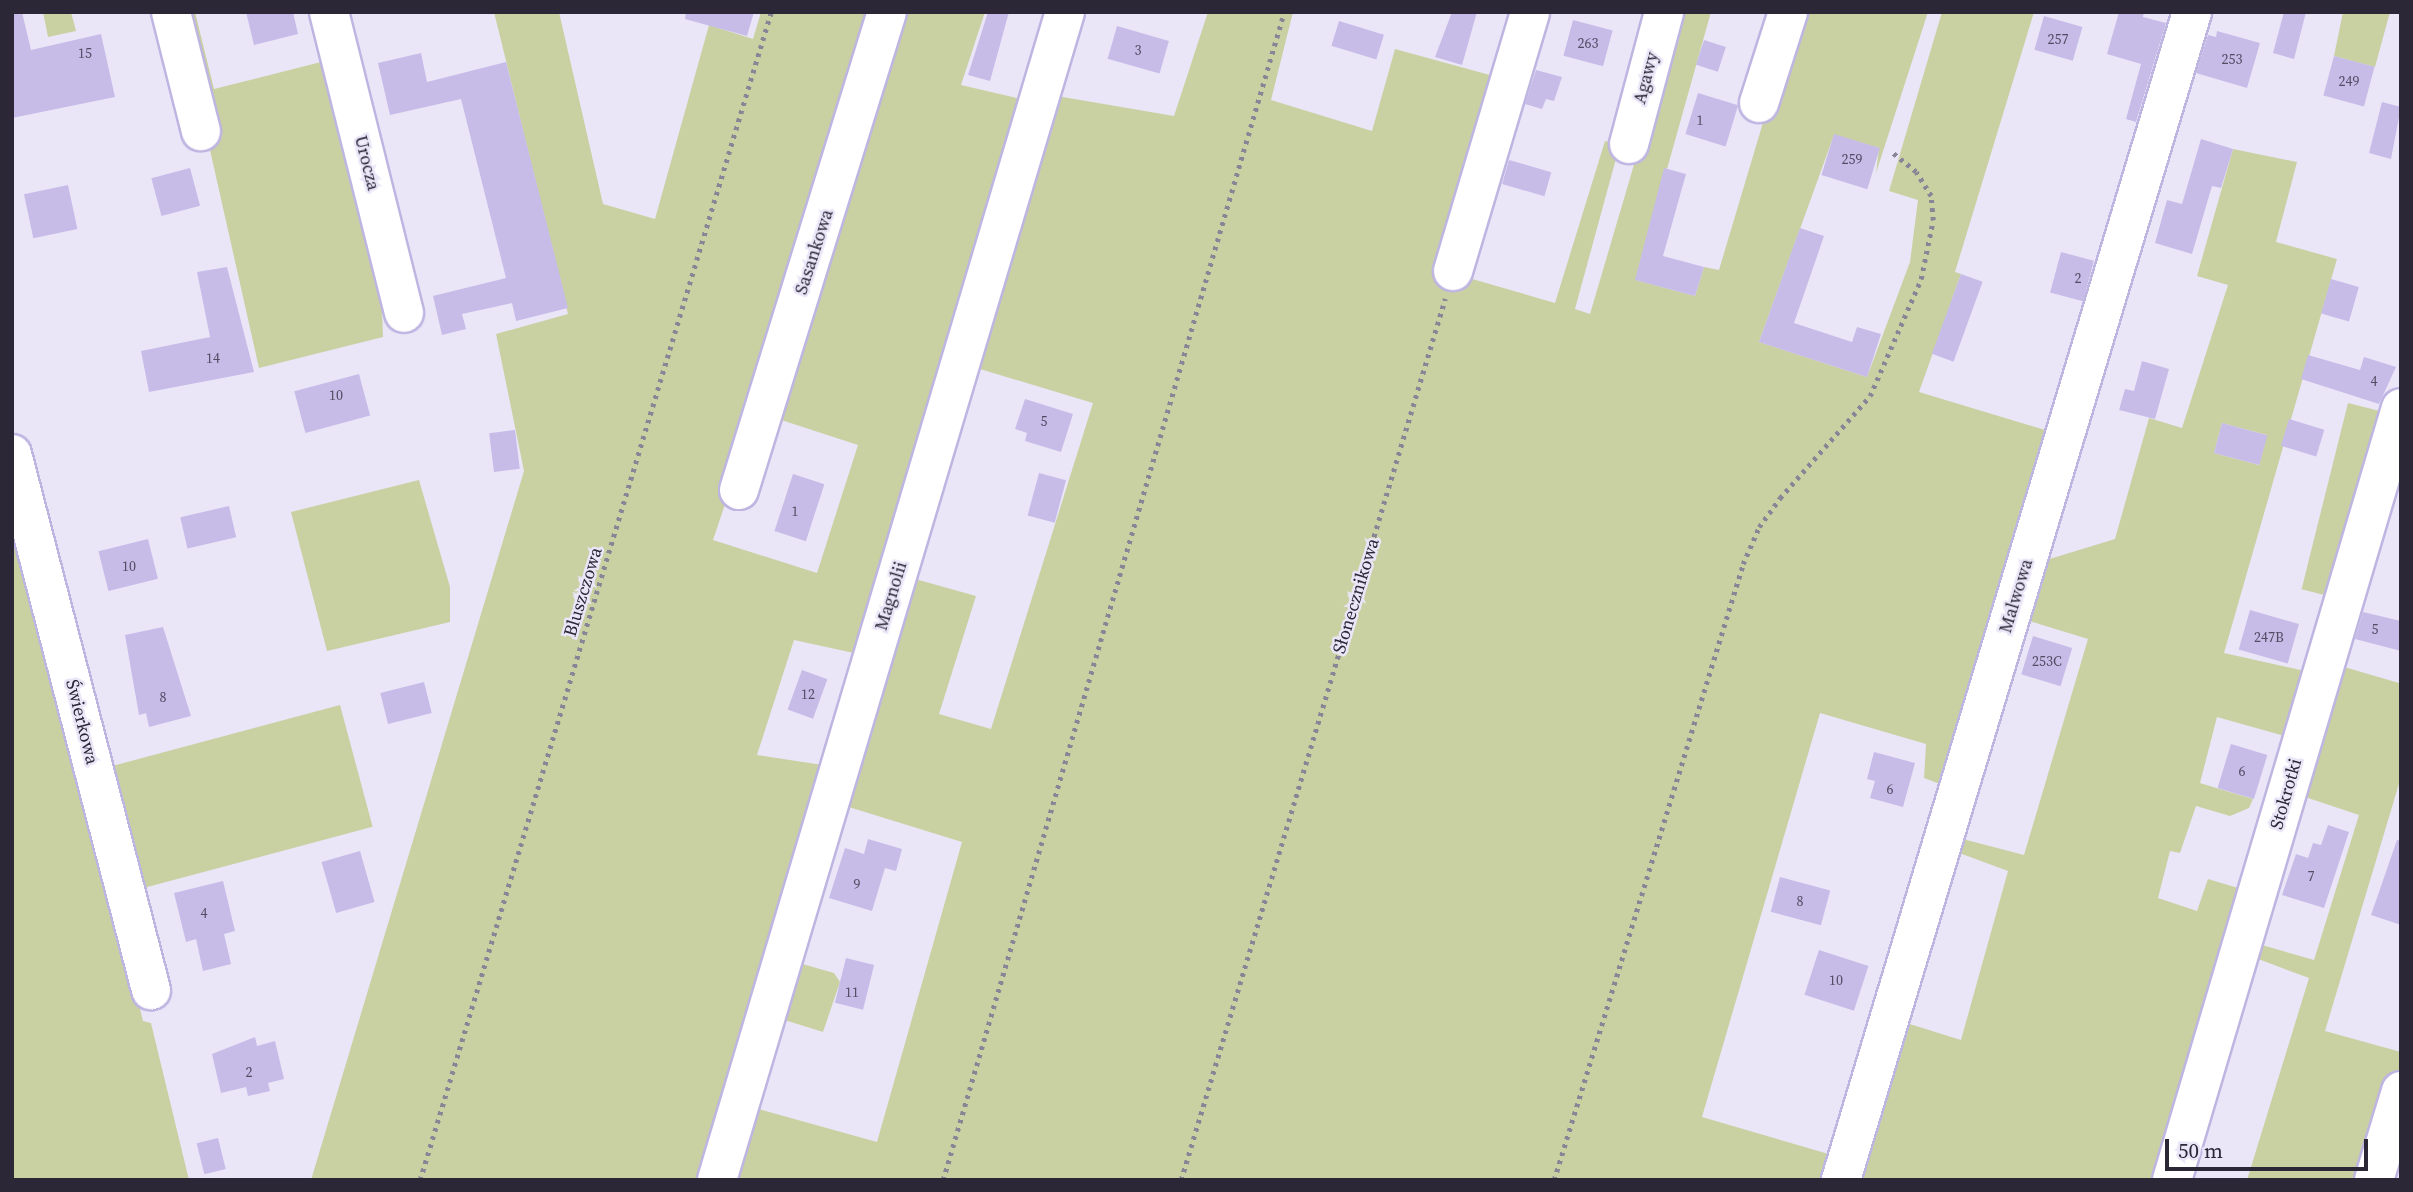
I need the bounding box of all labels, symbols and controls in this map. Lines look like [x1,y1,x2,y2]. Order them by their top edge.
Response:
house number: 257 [2048,31,2068,47]
house number: 263 [1578,35,1598,51]
house number: 3 [1135,42,1141,58]
house number: 15 [78,45,92,61]
street label: Agawy [1629,50,1663,106]
house number: 253 [2222,51,2242,67]
house number: 249 [2339,73,2359,89]
house number: 1 [1697,112,1703,128]
street label: Urocza [350,133,384,193]
house number: 259 [1842,151,1862,167]
street label: Sasankowa [790,207,838,297]
house number: 2 [2075,270,2081,286]
house number: 14 [206,350,220,366]
house number: 4 [2371,373,2377,389]
house number: 10 [329,387,343,403]
house number: 5 [1041,413,1047,429]
house number: 1 [792,503,798,519]
street label: Słonecznikowa [1328,536,1384,656]
street label: Bluszczowa [559,545,607,639]
street label: Malwowa [1995,556,2037,636]
house number: 10 [122,558,136,574]
street label: Magnolii [870,559,912,633]
house number: 5 [2372,621,2378,637]
house number: 247B [2254,629,2284,645]
house number: 253C [2032,653,2062,669]
street label: Świerkowa [61,677,103,767]
house number: 12 [801,686,815,702]
house number: 8 [160,689,166,705]
street label: Stokrotki [2266,756,2306,832]
house number: 6 [2239,763,2245,779]
house number: 6 [1887,781,1893,797]
house number: 7 [2308,868,2314,884]
house number: 9 [854,876,860,892]
house number: 8 [1797,893,1803,909]
house number: 4 [201,905,207,921]
house number: 10 [1829,972,1843,988]
house number: 11 [845,984,859,1000]
house number: 2 [246,1064,252,1080]
scale bar [2168,1126,2371,1170]
text: 50 m [2178,1136,2223,1165]

